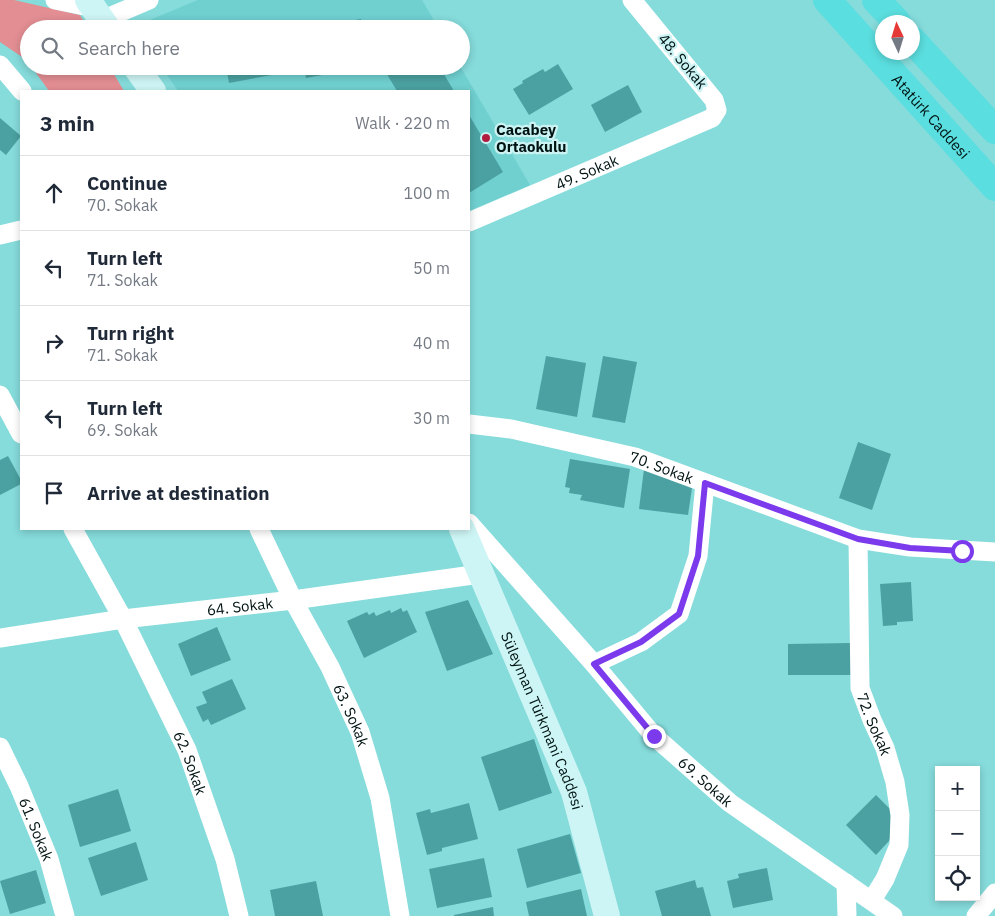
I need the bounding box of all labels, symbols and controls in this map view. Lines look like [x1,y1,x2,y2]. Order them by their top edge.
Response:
north arrow [875,15,920,60]
search box [20,20,470,75]
street label: 48. Sokak [654,29,712,93]
icon: search [38,34,66,62]
text: Search here [78,36,180,60]
street label: Atatürk Caddesi [888,70,974,162]
text: 3 min [40,109,95,137]
text: Walk · 220 m [355,113,450,133]
place label: Cacabey Ortaokulu [496,120,567,156]
marker: Cacabey Ortaokulu [480,132,492,144]
street label: 49. Sokak [552,150,621,193]
text: Continue [87,171,167,195]
icon: ahead [40,179,68,207]
text: 100 m [403,183,450,203]
text: 70. Sokak [87,195,158,215]
text: Turn left [87,246,163,270]
icon: left [40,254,68,282]
text: 50 m [413,258,450,278]
text: 71. Sokak [87,270,158,290]
text: Turn right [87,321,174,345]
icon: right [40,329,68,357]
text: 40 m [413,333,450,353]
text: 71. Sokak [87,345,158,365]
text: Turn left [87,396,163,420]
icon: left [40,404,68,432]
text: 30 m [413,408,450,428]
text: 69. Sokak [87,420,158,440]
street label: 70. Sokak [628,447,696,487]
icon: arrive [40,479,68,507]
text: Arrive at destination [87,481,270,505]
route start [951,540,974,563]
street label: 64. Sokak [206,593,274,619]
street label: Süleyman Türkmani Caddesi [497,629,588,812]
street label: 63. Sokak [330,681,373,749]
street label: 72. Sokak [853,690,896,758]
route end [643,725,666,748]
street label: 62. Sokak [170,728,211,797]
street label: 69. Sokak [674,752,737,811]
map controls [935,766,980,901]
button: + [935,766,980,811]
street label: 61. Sokak [15,795,58,864]
button: − [935,811,980,856]
button: locate [935,856,980,901]

